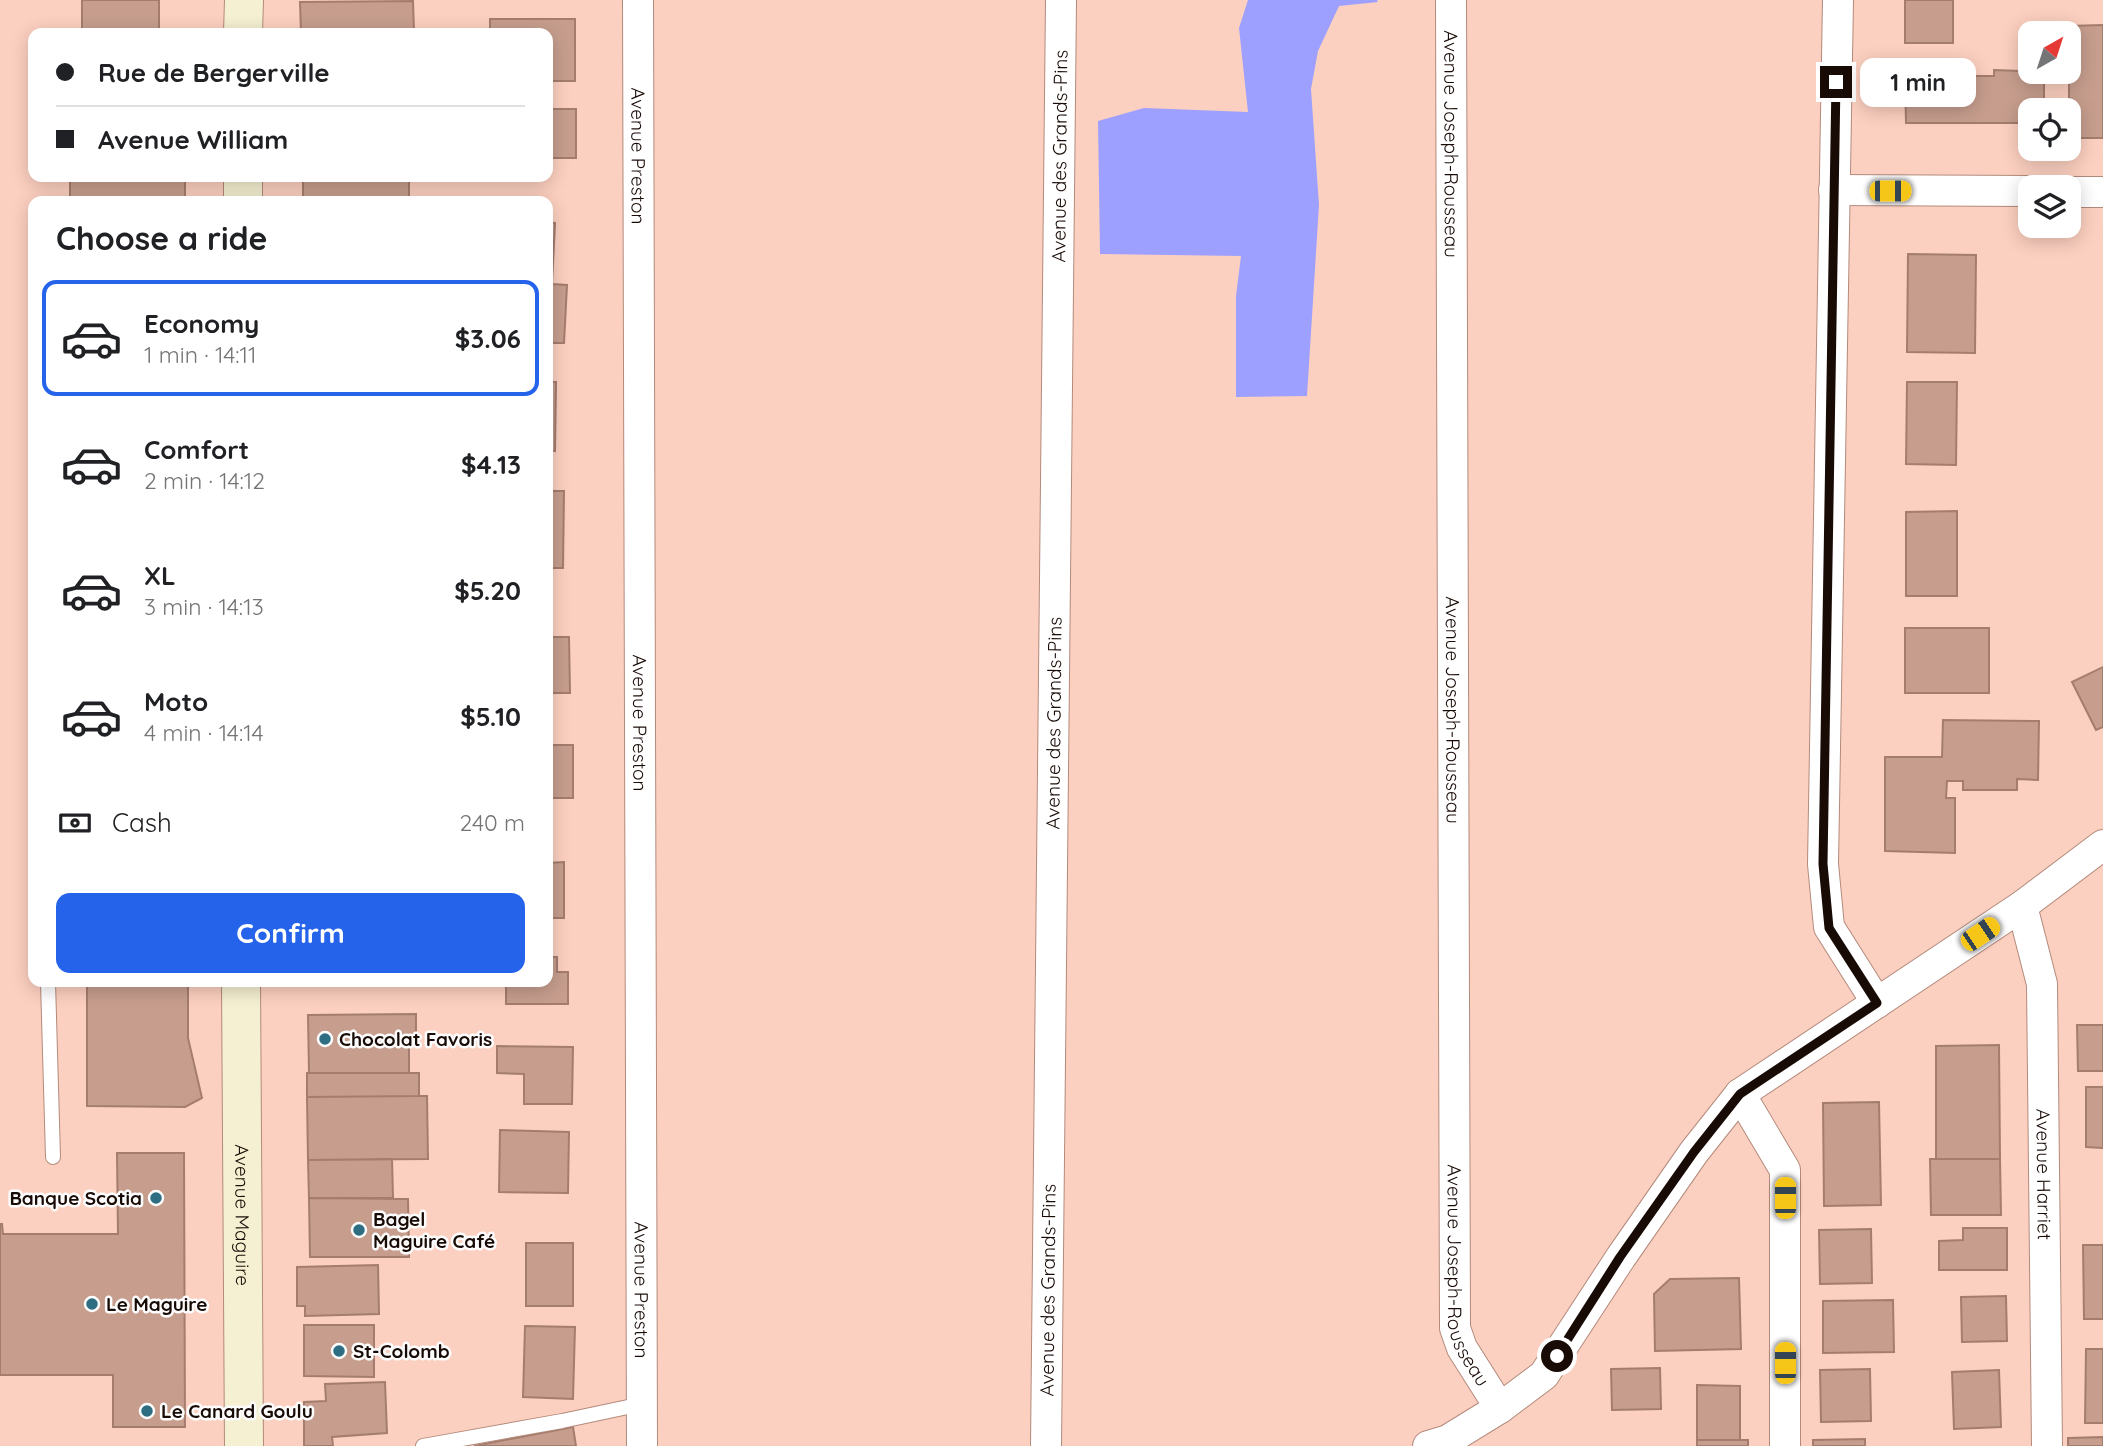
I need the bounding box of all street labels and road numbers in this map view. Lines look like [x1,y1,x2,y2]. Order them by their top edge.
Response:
street label: Avenue Joseph-Rousseau [1439,30,1464,258]
street label: Avenue des Grands-Pins [1046,50,1072,262]
street label: Avenue Preston [626,87,651,225]
street label: Avenue Joseph-Rousseau [1441,596,1465,824]
street label: Avenue des Grands-Pins [1040,617,1067,829]
street label: Avenue Preston [628,654,652,792]
street label: Avenue Harriet [2031,1109,2057,1240]
street label: Avenue Maguire [230,1144,255,1286]
street label: Avenue Joseph-Rousseau [1443,1164,1495,1390]
street label: Avenue des Grands-Pins [1035,1184,1061,1396]
street label: Avenue Preston [629,1221,654,1359]

